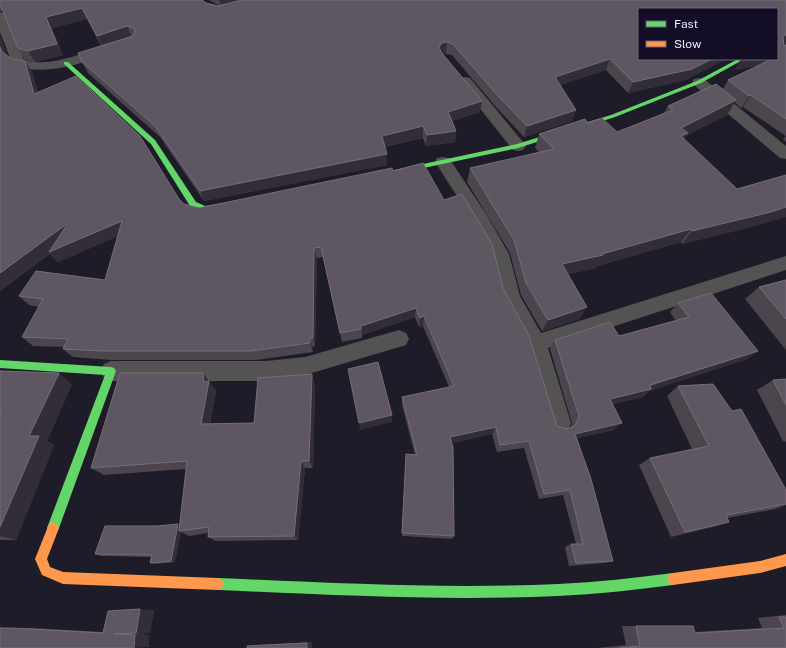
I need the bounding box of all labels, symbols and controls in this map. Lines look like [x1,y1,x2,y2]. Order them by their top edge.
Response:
legend [638,8,778,60]
text: Fast [674,17,699,31]
text: Slow [674,37,702,51]

